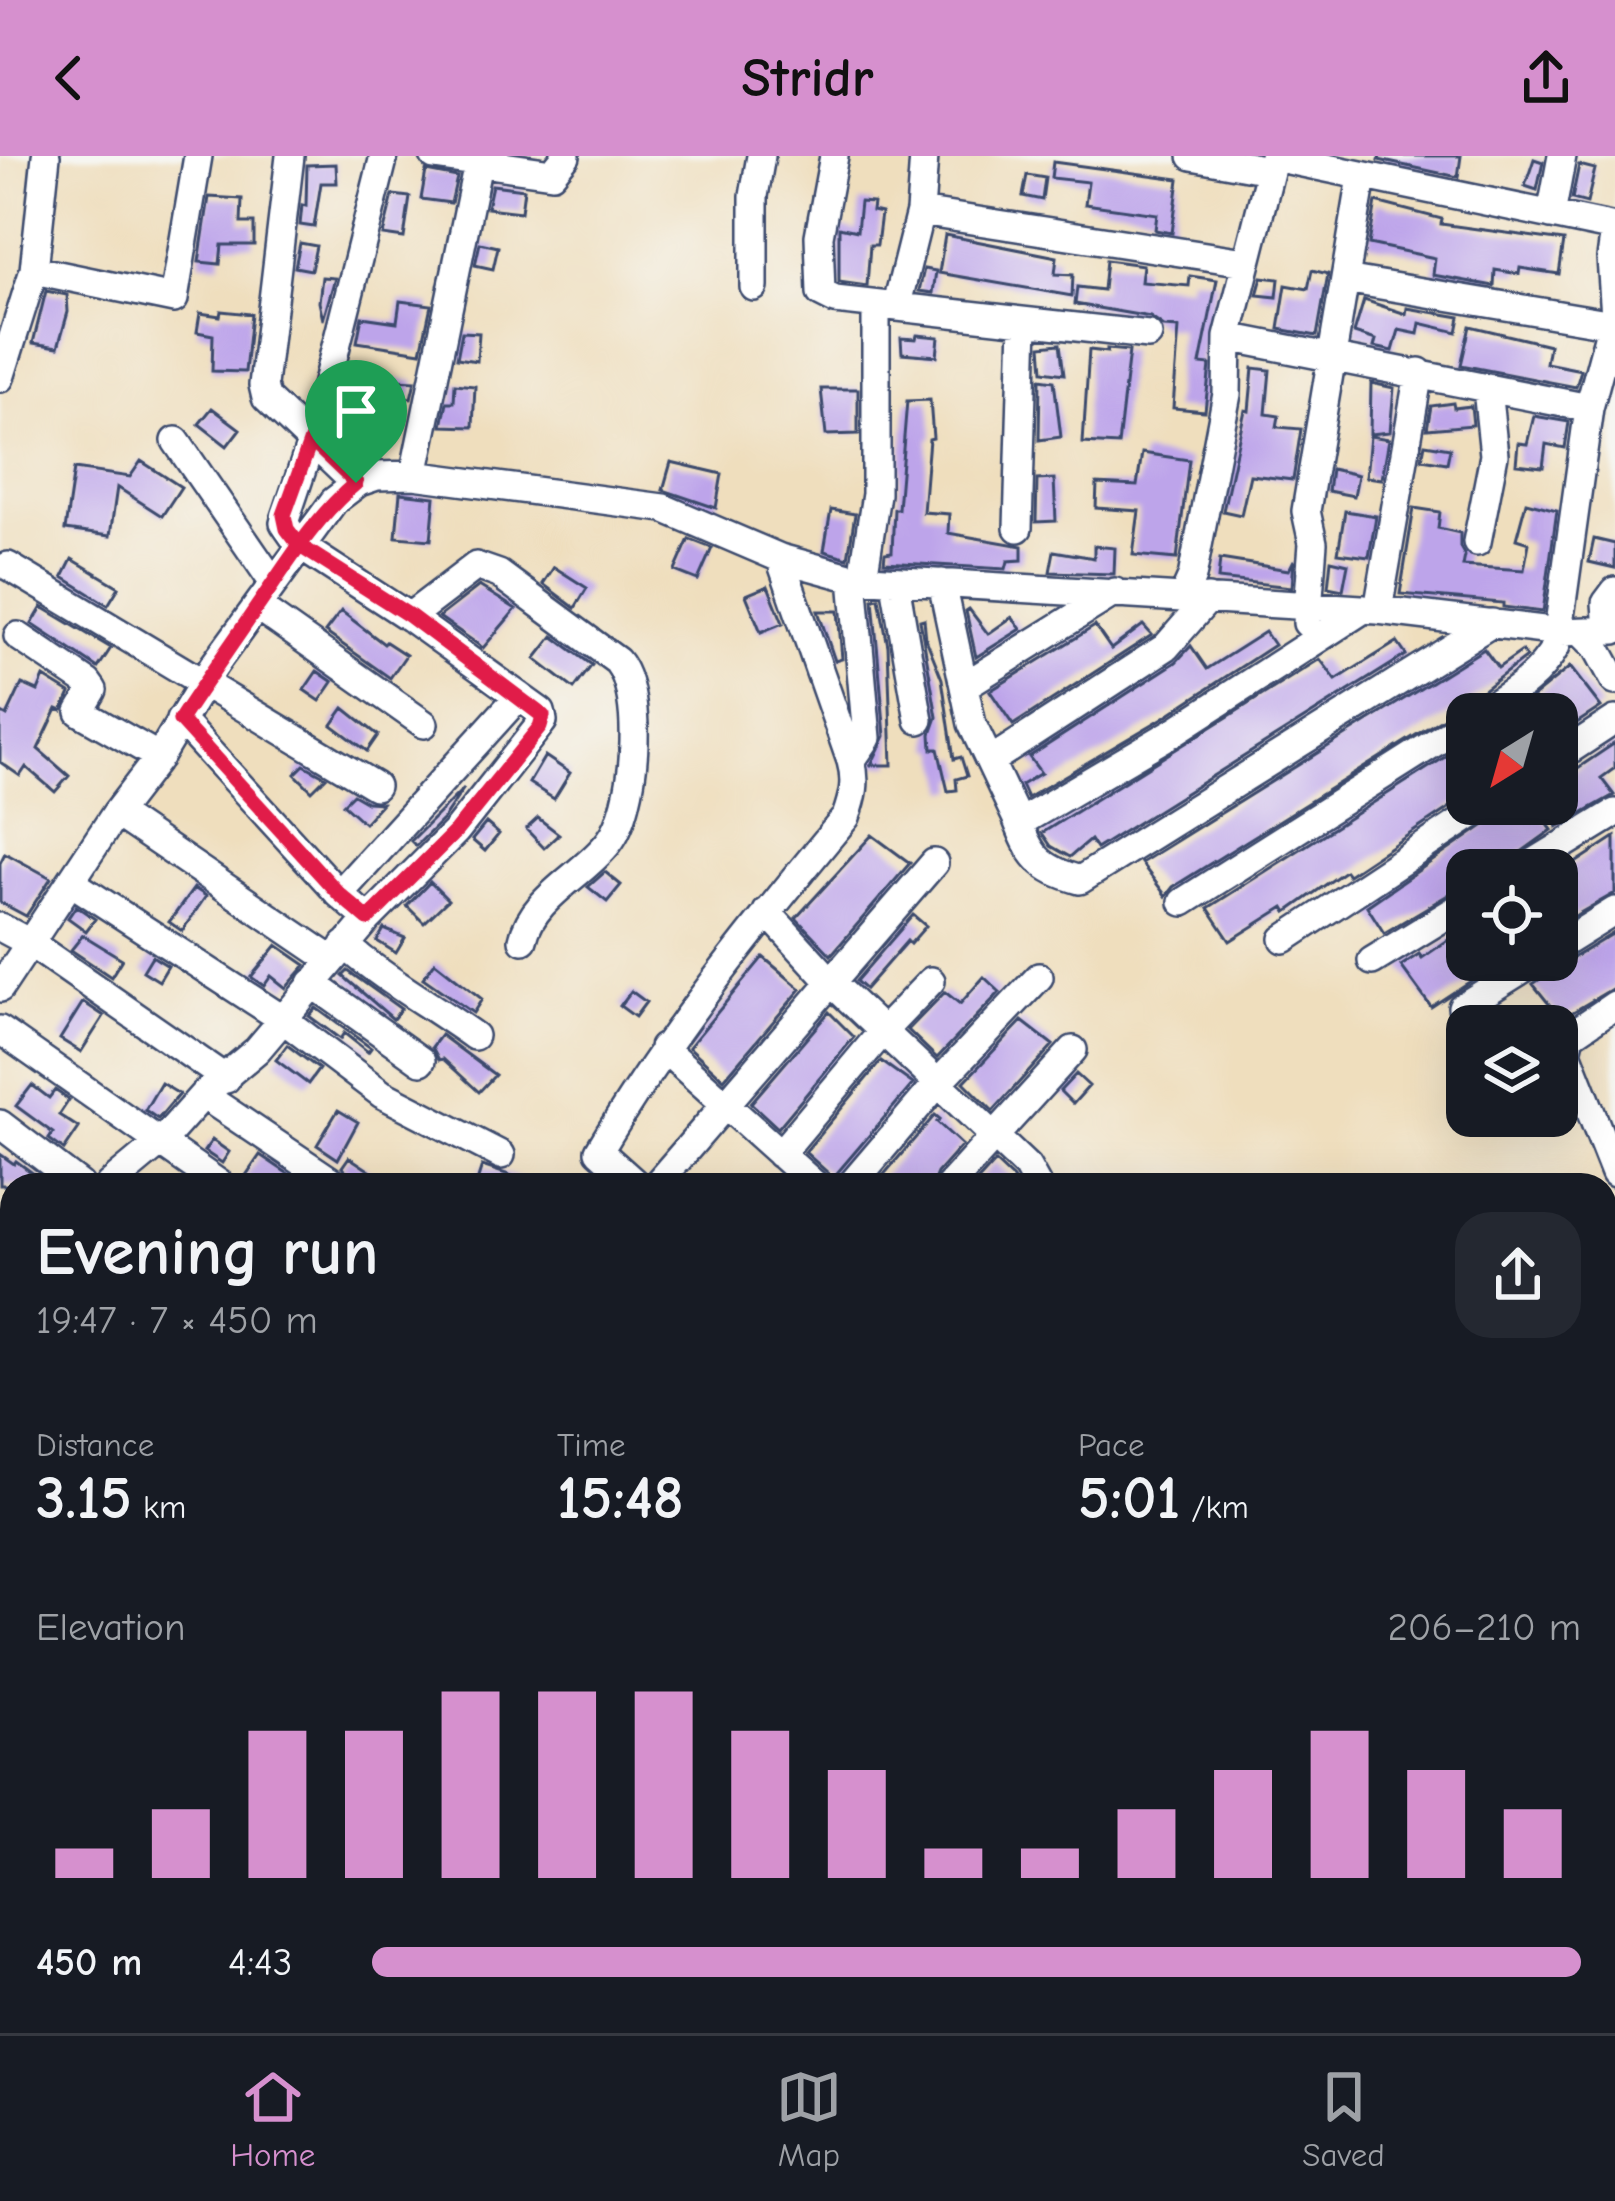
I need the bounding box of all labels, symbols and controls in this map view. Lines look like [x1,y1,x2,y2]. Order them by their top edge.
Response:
icon: back [36,45,102,111]
icon: share [1513,45,1579,111]
text: Stridr [741,47,874,110]
pin [305,360,407,483]
icon: arrive [323,378,389,444]
north arrow [1446,693,1578,825]
map controls [1446,693,1578,1137]
button: locate [1446,849,1578,981]
button: layers [1446,1005,1578,1137]
button: share [1455,1212,1581,1338]
text: Evening run [36,1215,378,1291]
text: 19:47 · 7 × 450 m [36,1298,318,1343]
text: Distance [36,1426,154,1464]
text: Time [557,1426,626,1464]
text: Pace [1078,1426,1145,1464]
text: 3.15 [36,1464,132,1533]
text: 15:48 [557,1464,684,1533]
text: 5:01 [1078,1464,1180,1533]
text: km [132,1488,186,1526]
text: /km [1180,1488,1249,1526]
text: Elevation [36,1605,185,1650]
text: 206–210 m [1387,1605,1581,1650]
text: 450 m [36,1940,142,1985]
text: 4:43 [228,1940,293,1985]
tab: Home [230,2064,315,2174]
tab: Map [776,2064,842,2174]
tab: Saved [1302,2064,1385,2174]

